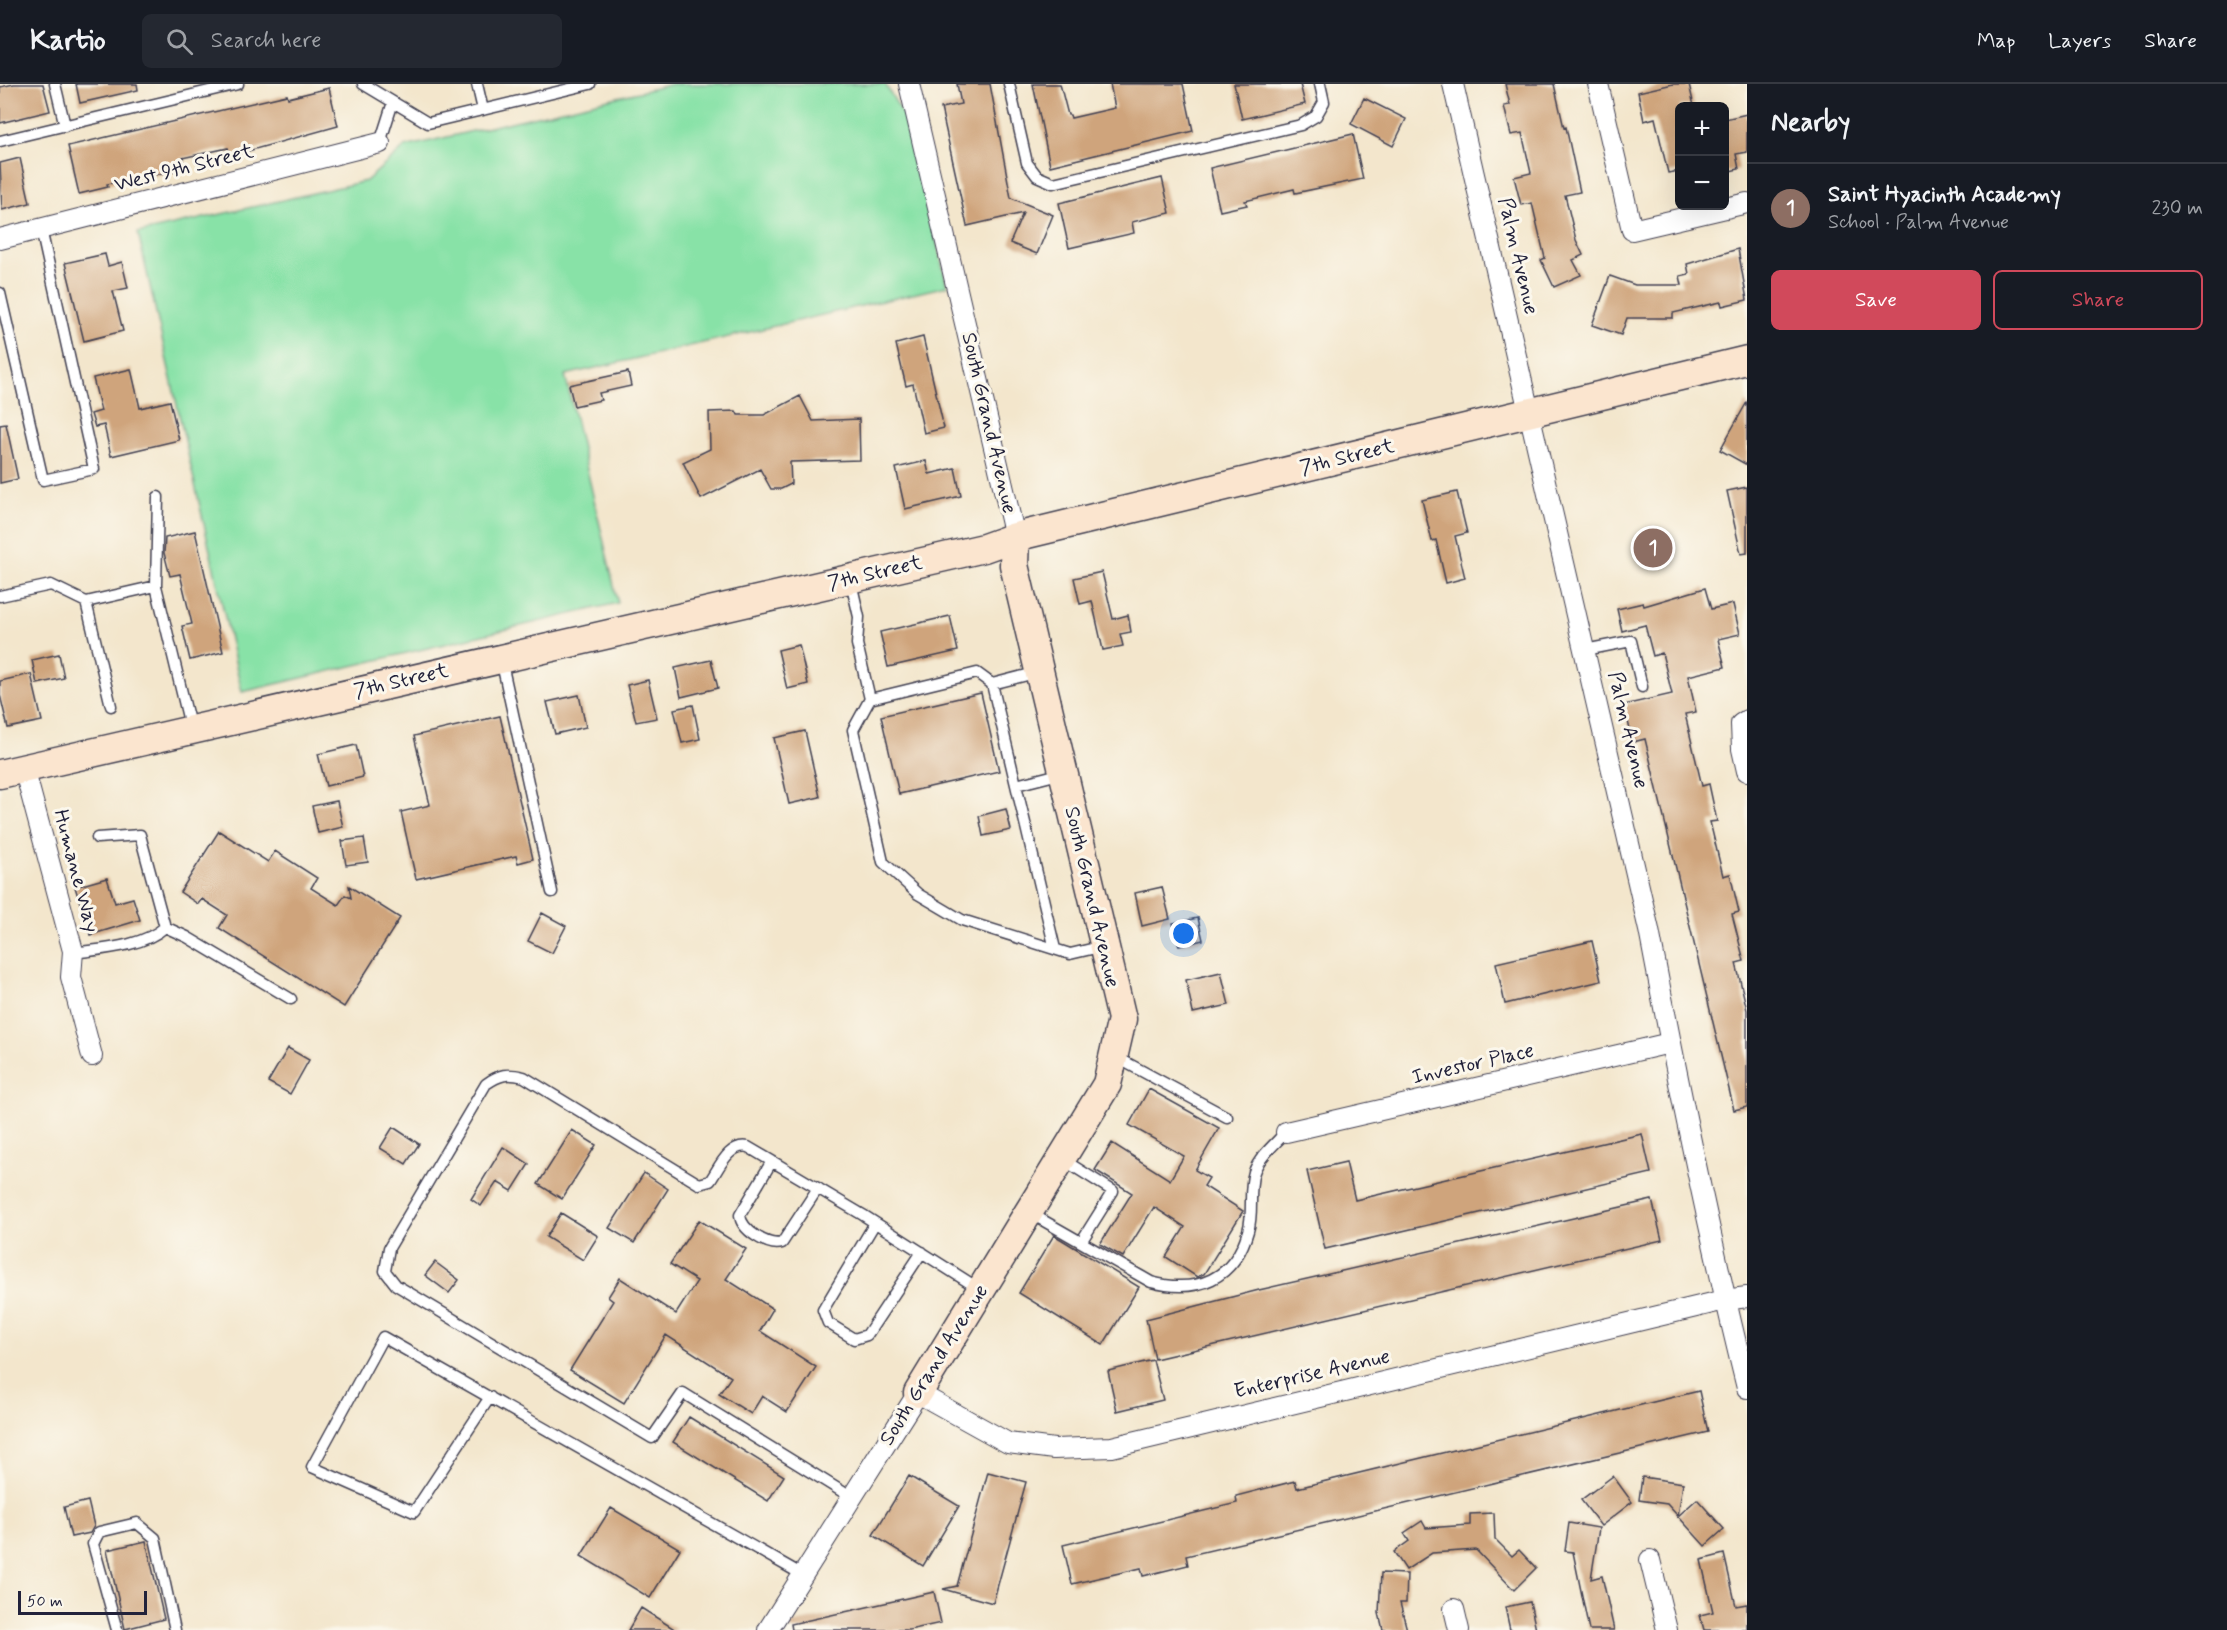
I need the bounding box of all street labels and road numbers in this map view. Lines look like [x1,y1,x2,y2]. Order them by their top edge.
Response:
street label: West 9th Street [111,137,257,199]
street label: Palm Avenue [1491,195,1545,317]
street label: South Grand Avenue [955,330,1023,516]
street label: 7th Street [1297,432,1398,482]
street label: 7th Street [825,548,926,597]
street label: 7th Street [351,656,452,705]
street label: Palm Avenue [1601,669,1655,791]
street label: South Grand Avenue [1058,804,1126,990]
street label: Humane Way [46,806,106,936]
street label: Investor Place [1409,1036,1537,1092]
street label: South Grand Avenue [873,1279,995,1451]
street label: Enterprise Avenue [1231,1342,1393,1406]

